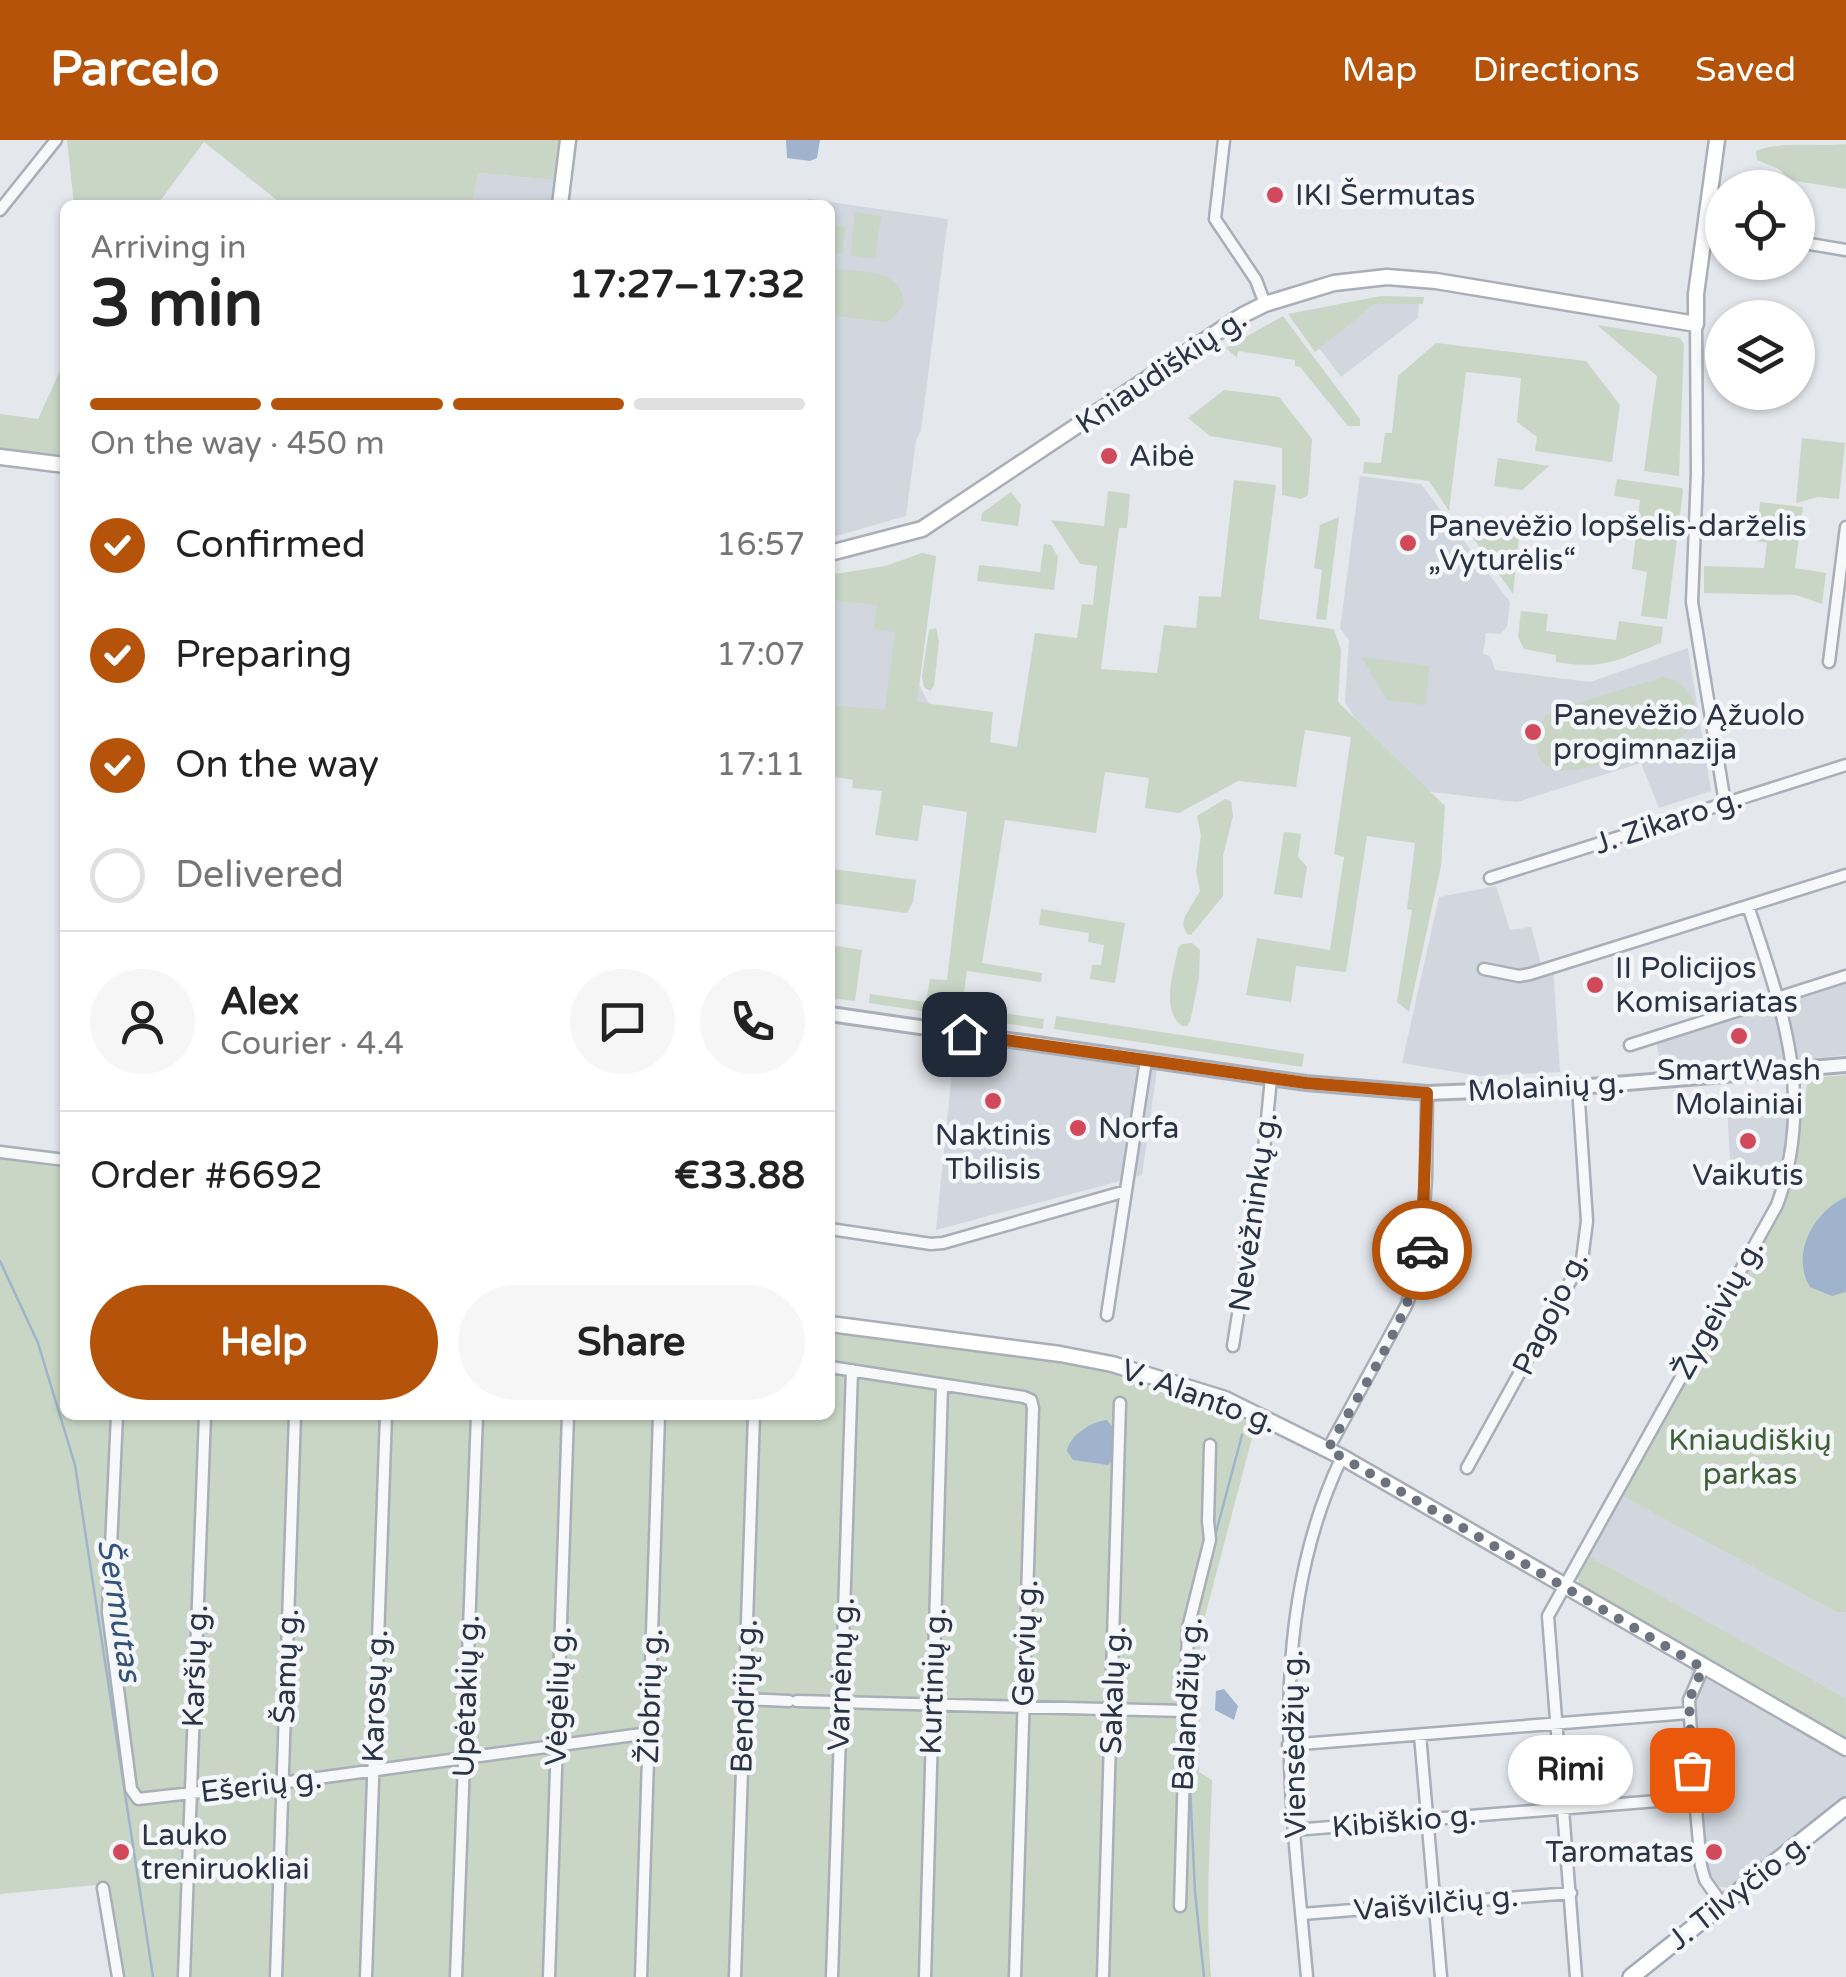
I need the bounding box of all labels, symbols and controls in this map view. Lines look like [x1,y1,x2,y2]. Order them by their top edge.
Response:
text: Parcelo [50,41,219,99]
text: Map [1342,49,1417,91]
text: Directions [1472,49,1640,91]
text: Saved [1695,49,1796,91]
map controls [1705,170,1815,410]
button: locate [1705,170,1815,280]
place label: IKI Šermutas [1295,177,1475,214]
marker: IKI Šermutas [1264,184,1286,206]
text: Arriving in [90,229,247,267]
text: 17:27–17:32 [569,262,805,308]
text: 3 min [90,265,263,344]
button: layers [1705,300,1815,410]
street label: Kniaudiškių g. [1069,301,1254,442]
text: On the way · 450 m [90,425,385,463]
place label: Aibė [1129,438,1195,475]
marker: Aibė [1098,445,1120,467]
place label: Panevėžio lopšelis-darželis „Vyturėlis“ [1428,508,1807,579]
icon: check [90,518,145,573]
text: Confirmed [175,522,366,568]
text: 16:57 [716,526,805,564]
marker: Panevėžio lopšelis-darželis „Vyturėlis“ [1397,532,1419,554]
icon: check [90,628,145,683]
text: Preparing [175,632,352,678]
text: 17:07 [716,636,805,674]
place label: Panevėžio Ąžuolo progimnazija [1553,697,1805,768]
marker: Panevėžio Ąžuolo progimnazija [1522,721,1544,743]
icon: check [90,738,145,793]
text: On the way [175,742,379,788]
text: 17:11 [716,746,805,784]
street label: J. Zikaro g. [1590,780,1747,863]
text: Delivered [175,852,344,898]
place label: II Policijos Komisariatas [1615,950,1798,1021]
button: person [90,969,195,1074]
button: chat [570,969,675,1074]
button: phone [700,969,805,1074]
marker: II Policijos Komisariatas [1584,974,1606,996]
text: Alex [220,979,299,1025]
pin [922,992,1007,1077]
icon: home [937,1007,992,1062]
text: Courier · 4.4 [220,1025,404,1063]
marker: SmartWash Molainiai [1728,1025,1750,1047]
place label: SmartWash Molainiai [1657,1052,1821,1123]
street label: Molainių g. [1467,1065,1625,1110]
marker: Naktinis Tbilisis [982,1090,1004,1112]
place label: Norfa [1098,1110,1179,1147]
street label: Nevėžninkų g. [1221,1110,1286,1314]
place label: Naktinis Tbilisis [935,1117,1051,1188]
marker: Norfa [1067,1117,1089,1139]
marker: Vaikutis [1737,1130,1759,1152]
text: Order #6692 [90,1153,323,1199]
text: €33.88 [674,1153,805,1199]
place label: Vaikutis [1692,1157,1804,1194]
courier [1372,1200,1472,1300]
icon: car [1395,1223,1450,1278]
street label: Žygeivių g. [1665,1233,1772,1386]
street label: Pagojo g. [1504,1245,1596,1381]
button: Help [90,1285,438,1400]
button: Share [458,1285,805,1400]
street label: V. Alanto g. [1116,1351,1282,1442]
park label: Kniaudiškių parkas [1668,1422,1832,1493]
water label: Šermutas [89,1536,149,1687]
street label: Gervių g. [1005,1579,1046,1707]
street label: Varnėnų g. [820,1597,863,1751]
street label: Karšių g. [175,1604,216,1728]
street label: Kurtinių g. [912,1607,955,1755]
street label: Šamų g. [266,1608,307,1724]
street label: Upėtakių g. [445,1614,488,1778]
street label: Balandžių g. [1164,1616,1211,1792]
street label: Bendrijų g. [723,1618,766,1774]
street label: Sakalų g. [1093,1625,1134,1755]
street label: Vėgėlių g. [538,1626,579,1767]
street label: Žiobrių g. [630,1628,671,1764]
street label: Karosų g. [355,1629,396,1763]
street label: Viensėdžių g. [1274,1649,1315,1839]
pin [1650,1728,1735,1813]
callout: Rimi [1507,1735,1632,1805]
icon: bag [1665,1743,1720,1798]
text: Rimi [1536,1751,1605,1789]
street label: Ešerių g. [198,1760,324,1811]
street label: Kibiškio g. [1330,1797,1478,1846]
place label: Lauko treniruokliai [141,1817,310,1888]
street label: J. Tilvyčio g. [1661,1824,1818,1958]
place label: Taromatas [1545,1834,1694,1871]
marker: Lauko treniruokliai [110,1841,132,1863]
marker: Taromatas [1703,1841,1725,1863]
street label: Vaišvilčių g. [1352,1878,1520,1929]

